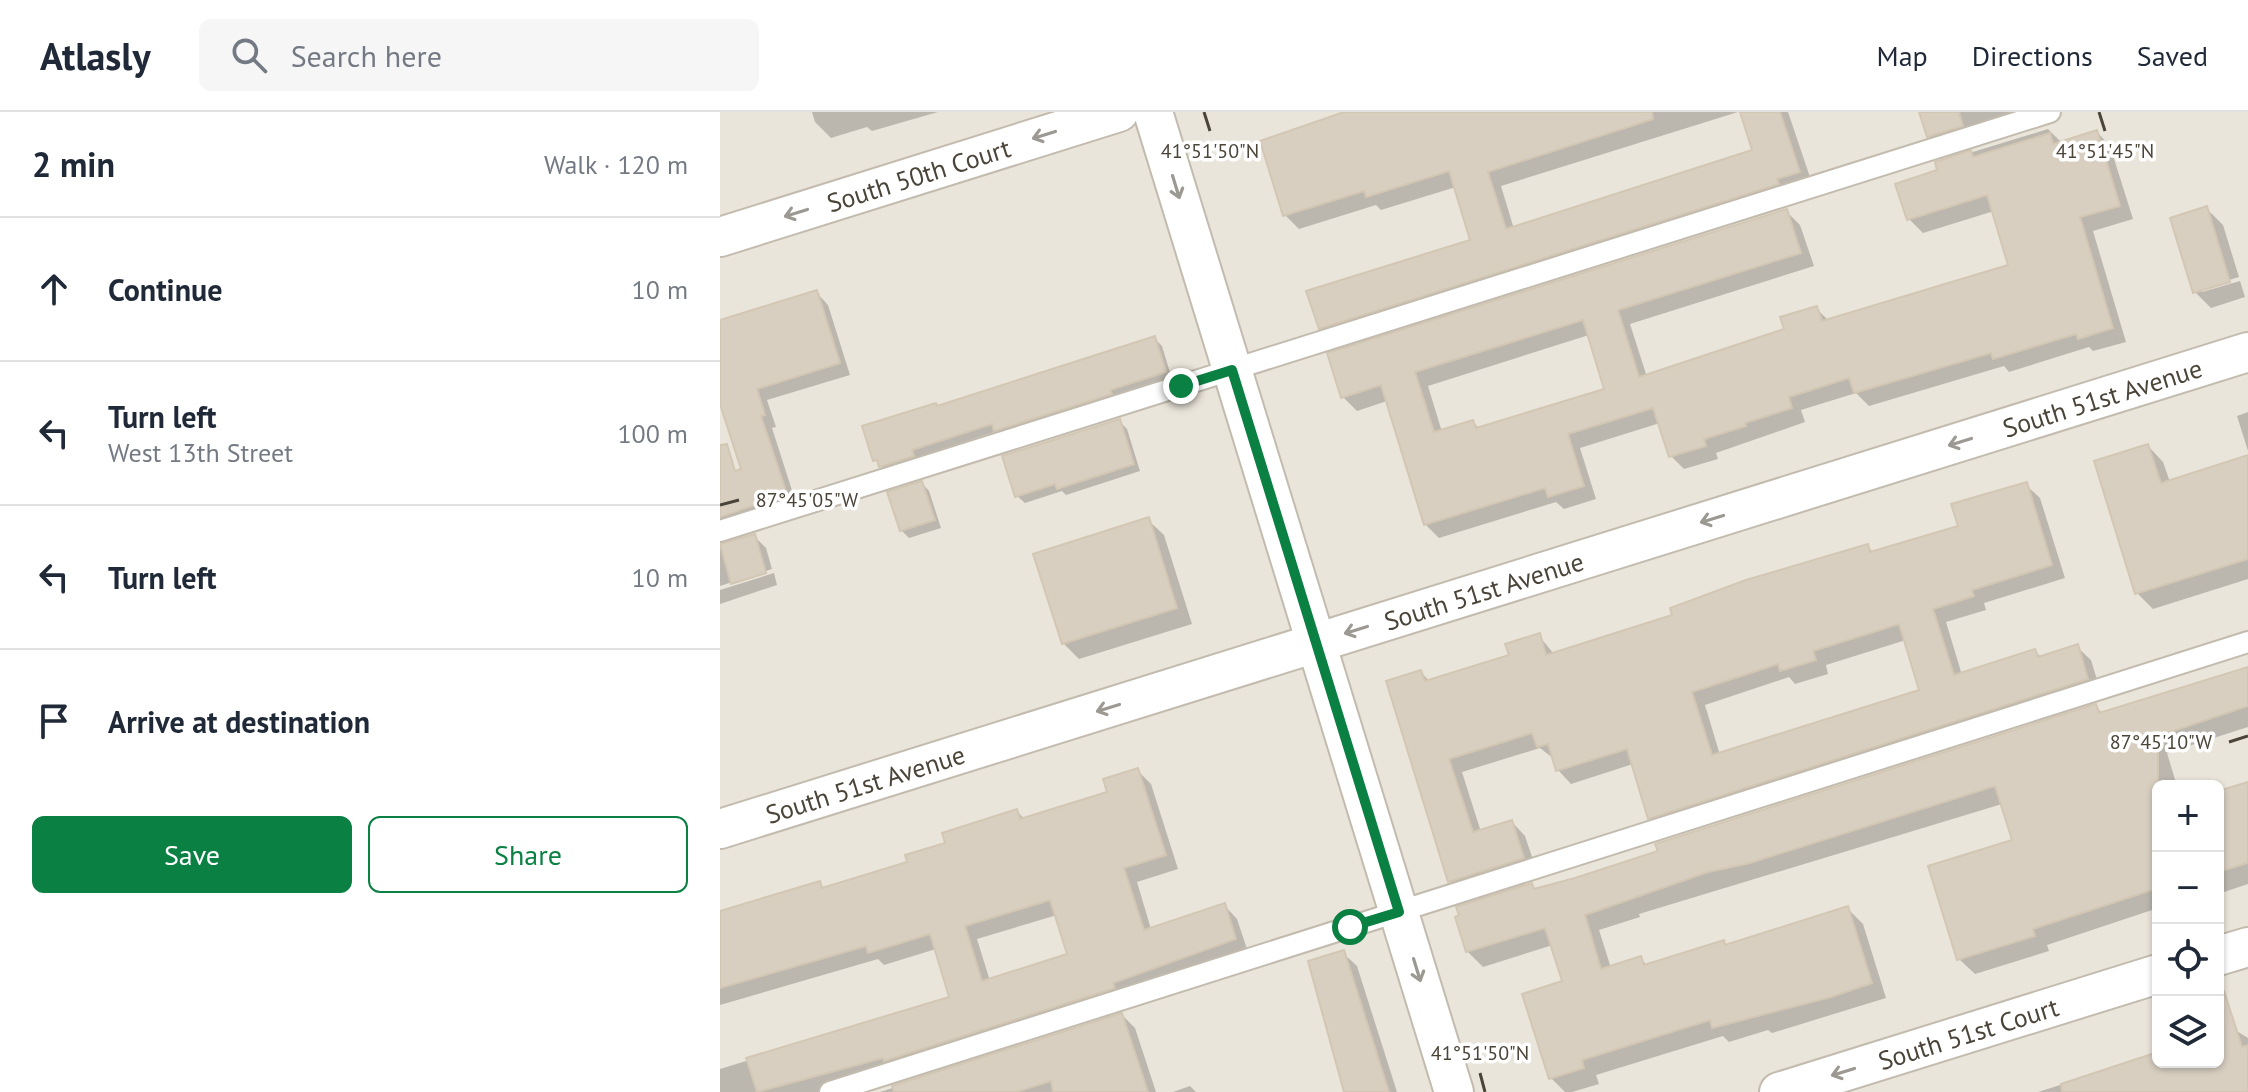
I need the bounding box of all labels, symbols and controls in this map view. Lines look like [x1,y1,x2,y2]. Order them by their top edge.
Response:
search box [199,19,759,91]
text: Atlasly [40,31,151,80]
icon: search [227,33,271,77]
text: Search here [291,36,442,75]
text: Map [1877,37,1928,74]
text: Directions [1972,37,2093,74]
text: Saved [2137,37,2208,74]
one-way arrow [1032,128,1058,143]
street label: South 50th Court [823,131,1014,219]
text: 41°51'50"N [1161,138,1259,164]
text: 41°51'45"N [2056,138,2154,164]
text: 2 min [32,142,115,186]
text: Walk · 120 m [544,148,688,181]
one-way arrow [1169,173,1184,199]
one-way arrow [784,207,809,221]
icon: ahead [32,267,76,311]
text: Continue [108,270,222,309]
text: 10 m [632,273,688,306]
street label: South 51st Avenue [1998,351,2206,444]
route end [1163,368,1199,404]
text: Turn left [108,397,216,436]
icon: left [32,411,76,455]
text: 100 m [617,417,688,450]
one-way arrow [1947,435,1973,450]
text: West 13th Street [108,436,293,469]
text: 87°45'05"W [756,487,859,513]
one-way arrow [1699,513,1724,528]
street label: South 51st Avenue [1380,544,1588,637]
icon: left [32,555,76,599]
text: Turn left [108,558,216,597]
text: 10 m [632,561,688,594]
one-way arrow [1344,623,1370,638]
icon: arrive [32,699,76,743]
one-way arrow [1096,701,1122,716]
text: Arrive at destination [108,702,370,741]
text: 87°45'10"W [2110,729,2213,755]
street label: South 51st Avenue [761,737,969,830]
map controls [2152,780,2224,1068]
button: + [2152,780,2224,852]
button: Save [32,816,352,893]
button: Share [368,816,688,893]
button: − [2152,852,2224,924]
route start [1332,909,1368,945]
button: locate [2152,924,2224,996]
one-way arrow [1410,957,1425,983]
street label: South 51st Court [1874,990,2062,1077]
button: layers [2152,996,2224,1068]
text: 41°51'50"N [1431,1040,1529,1066]
one-way arrow [1830,1065,1856,1080]

